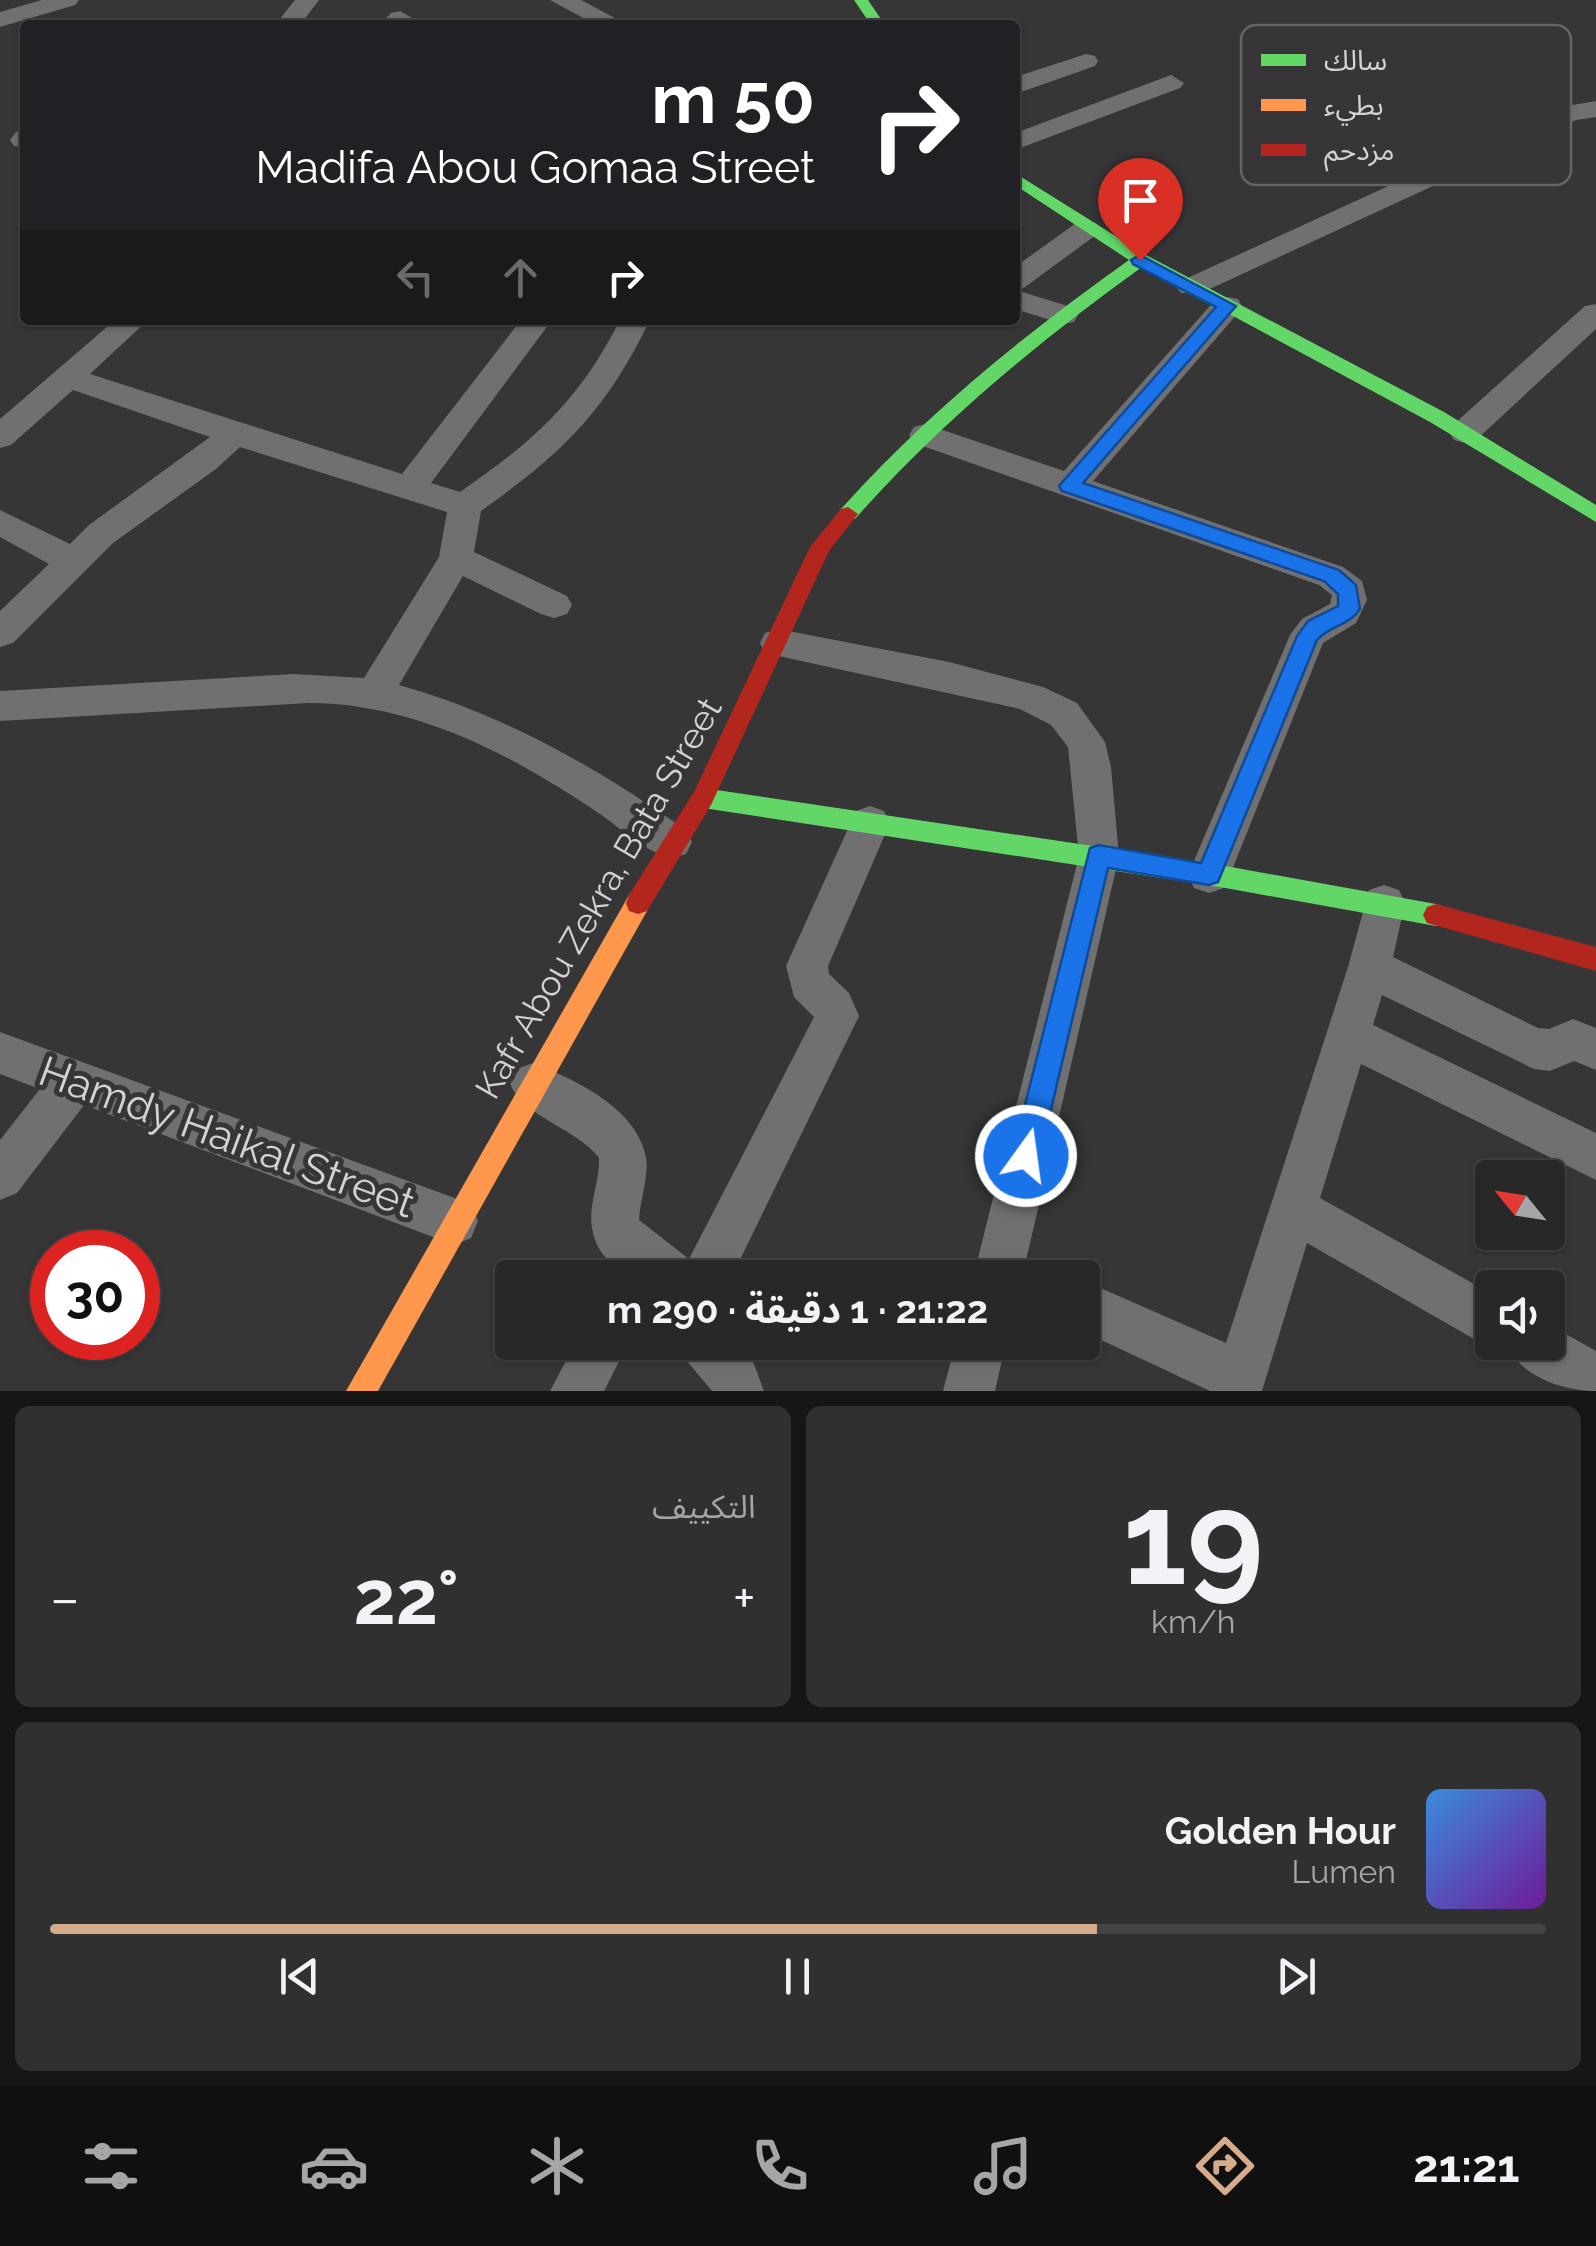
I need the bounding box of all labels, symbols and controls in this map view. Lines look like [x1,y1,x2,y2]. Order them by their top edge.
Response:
legend [1241,25,1571,185]
text: سالك [1324,44,1387,77]
text: 50 m [651,57,815,139]
icon: right [850,60,980,190]
text: بطيء [1324,89,1384,126]
text: مزدحم [1324,134,1395,172]
text: Madifa Abou Gomaa Street [255,141,815,194]
pin [1098,158,1183,261]
icon: arrive [1113,173,1168,228]
icon: left [388,250,443,305]
icon: ahead [493,250,548,305]
icon: right [598,250,653,305]
street label: Kafr Abou Zekra, Bata Street [466,690,730,1106]
street label: Hamdy Haikal Street [33,1046,421,1228]
position arrow [974,1104,1078,1208]
north arrow [1475,1160,1565,1250]
map controls [1475,1160,1565,1360]
speed limit sign: 30 [30,1230,160,1360]
button: sound [1475,1270,1565,1360]
text: 21:22 · 1 دقيقة · 290 m [607,1287,988,1332]
text: 19 [1123,1462,1264,1614]
text: التكييف [652,1488,756,1525]
text: 22° [353,1553,459,1642]
text: − [50,1566,80,1631]
text: + [733,1566,755,1631]
text: km/h [1151,1603,1235,1640]
text: Golden Hour [1165,1808,1396,1853]
text: Lumen [1292,1853,1396,1890]
icon: previous [272,1949,327,2004]
icon: pause [770,1949,825,2004]
icon: next [1269,1949,1324,2004]
icon: filters [76,2131,146,2201]
icon: car [299,2131,369,2201]
icon: climate [522,2131,592,2201]
icon: phone [745,2131,815,2201]
icon: music [968,2131,1038,2201]
icon: directions [1190,2131,1260,2201]
text: 21:21 [1413,2140,1520,2193]

